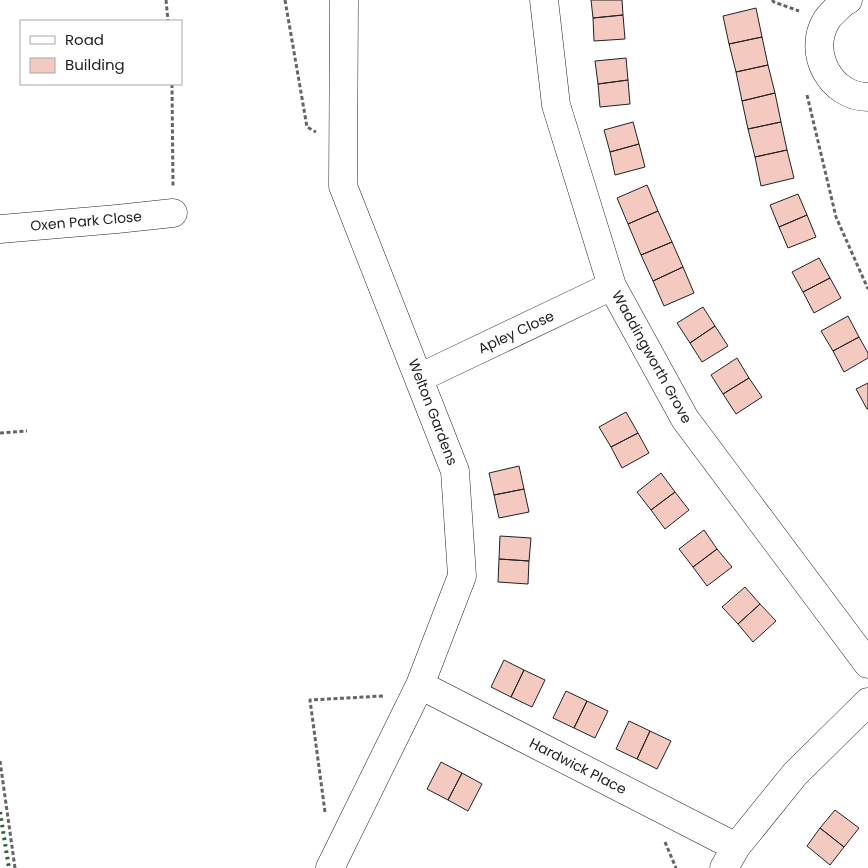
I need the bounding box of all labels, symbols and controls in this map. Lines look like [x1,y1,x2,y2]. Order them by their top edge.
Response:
legend [20,20,182,85]
text: Road [65,29,104,50]
text: Building [65,54,125,75]
street label: Oxen Park Close [29,206,143,236]
street label: Waddingworth Grove [607,287,697,427]
street label: Apley Close [475,306,558,358]
street label: Welton Gardens [403,356,463,468]
street label: Hardwick Place [526,733,630,799]

